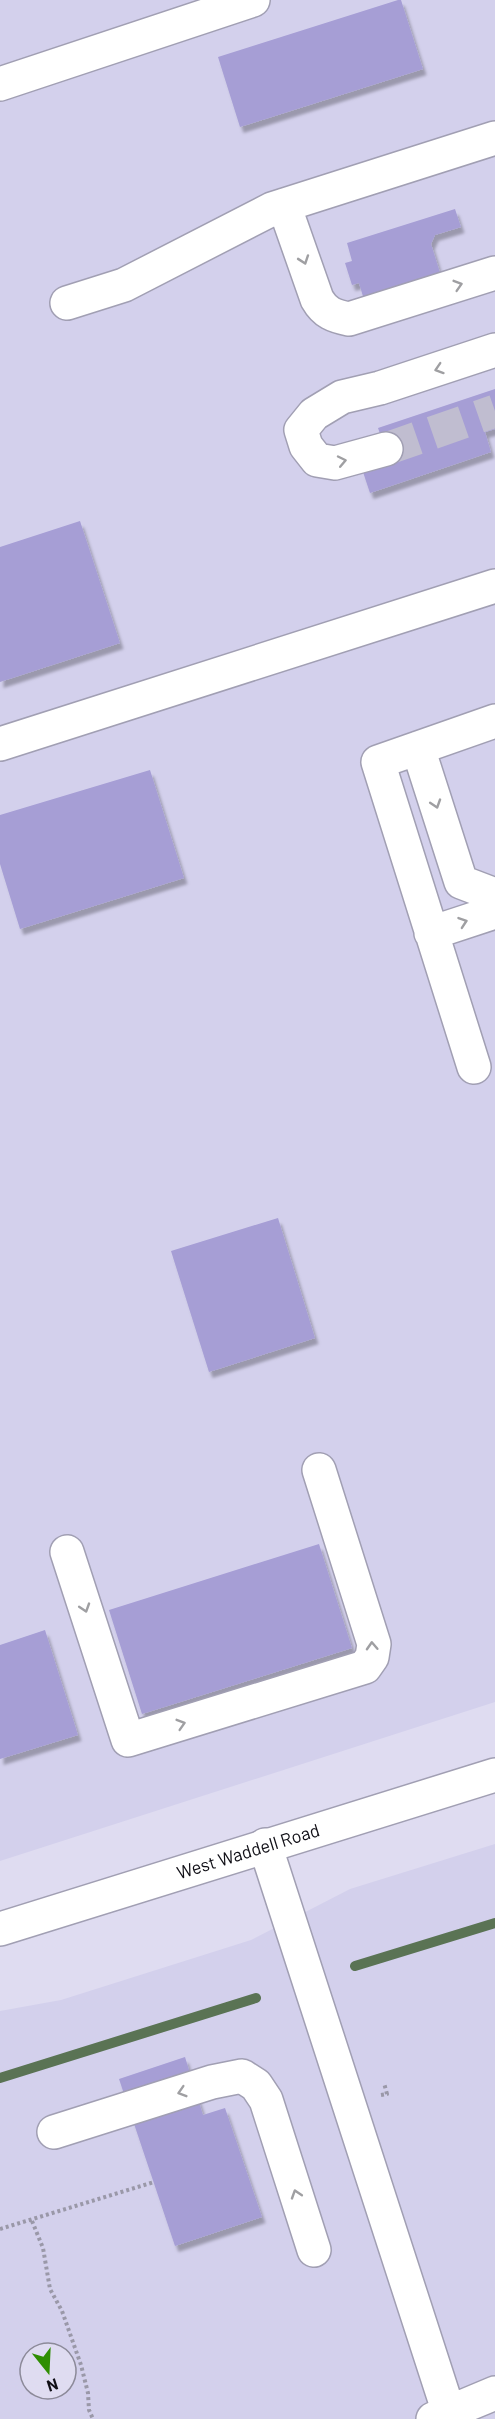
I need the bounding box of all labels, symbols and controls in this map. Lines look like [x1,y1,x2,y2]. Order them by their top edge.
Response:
one-way arrow [296,254,309,265]
one-way arrow [452,280,463,292]
one-way arrow [435,361,445,374]
one-way arrow [337,455,347,468]
one-way arrow [428,798,441,809]
one-way arrow [457,917,468,930]
one-way arrow [78,1602,90,1613]
one-way arrow [365,1641,378,1650]
one-way arrow [175,1719,186,1731]
street label: West Waddell Road [174,1818,322,1883]
one-way arrow [177,2085,188,2097]
one-way arrow [291,2189,304,2200]
north arrow [18,2341,78,2401]
text: N [45,2375,61,2396]

